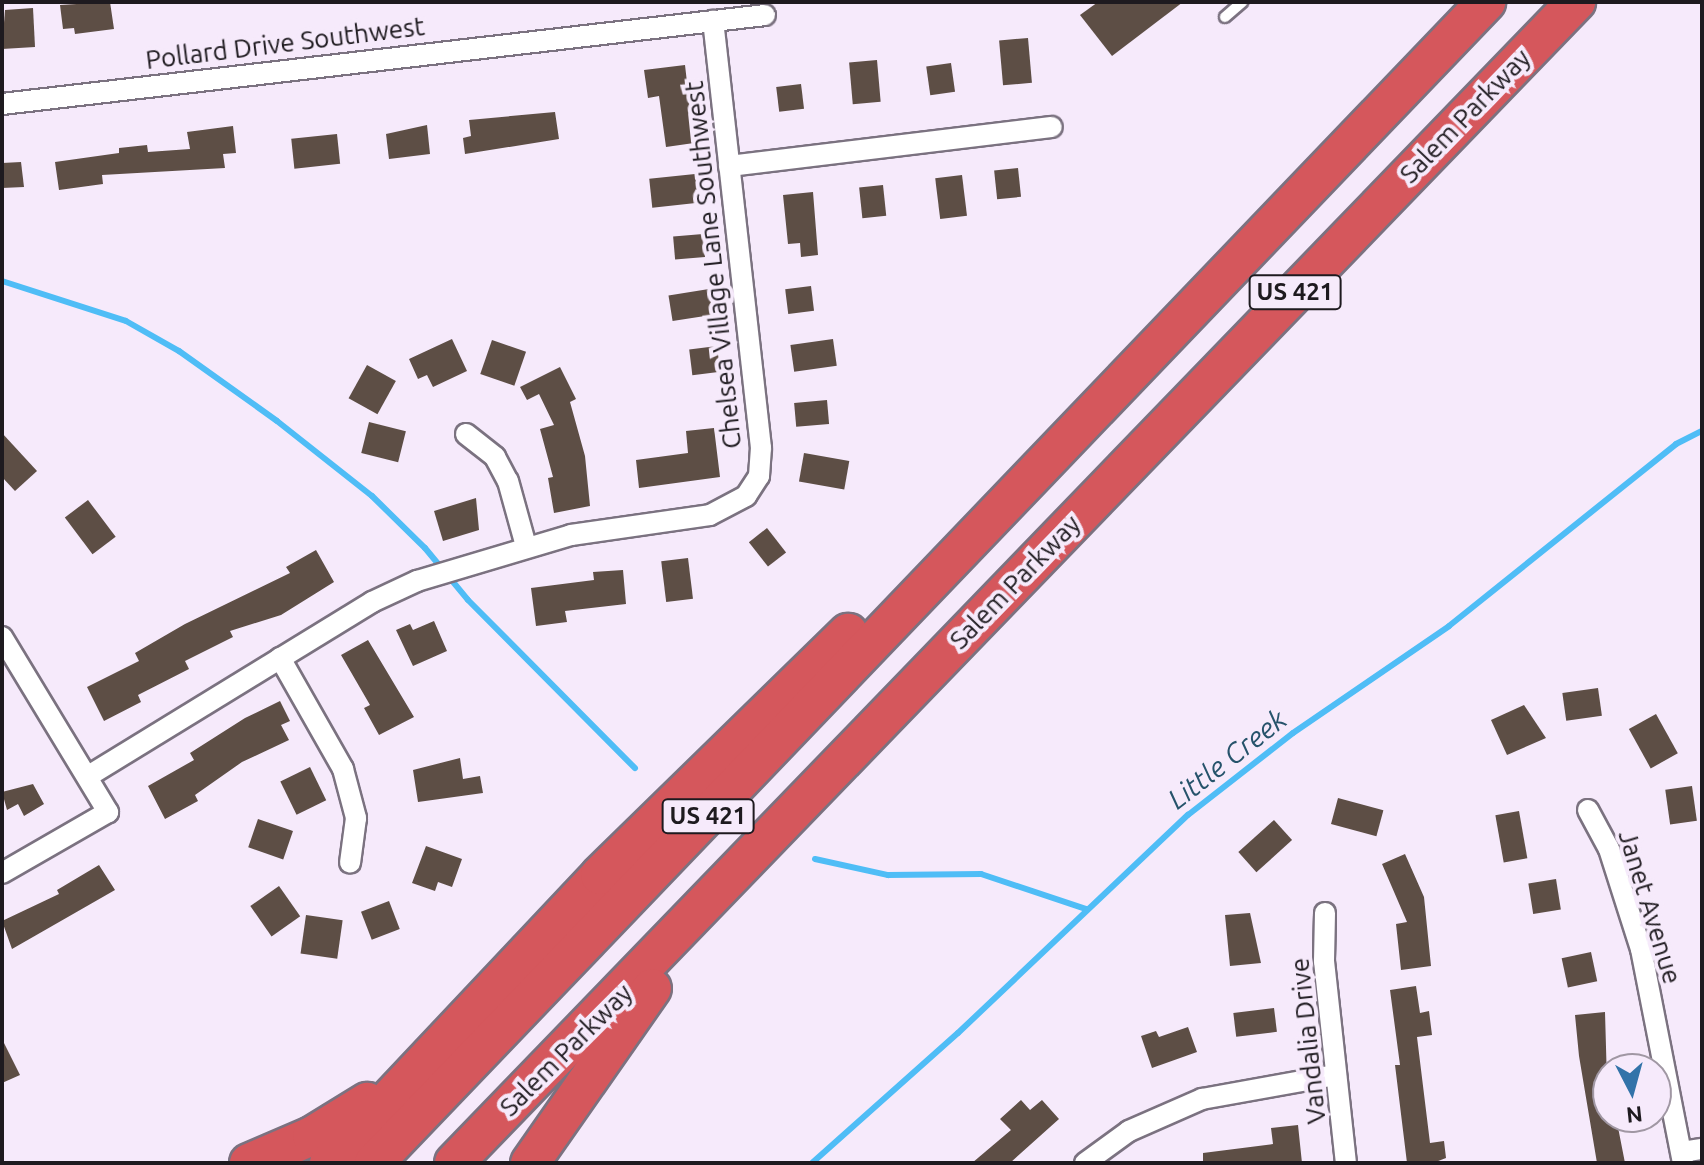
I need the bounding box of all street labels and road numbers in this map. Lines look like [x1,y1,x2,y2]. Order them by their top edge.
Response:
street label: Pollard Drive Southwest [144,10,426,76]
street label: Salem Parkway [1393,42,1537,190]
street label: Chelsea Village Lane Southwest [678,80,748,450]
road number: US 421 [1247,272,1343,312]
street label: Salem Parkway [943,508,1087,656]
road number: US 421 [660,796,756,836]
street label: Janet Avenue [1612,826,1688,988]
street label: Vandalia Drive [1284,956,1332,1126]
street label: Salem Parkway [493,977,639,1123]

